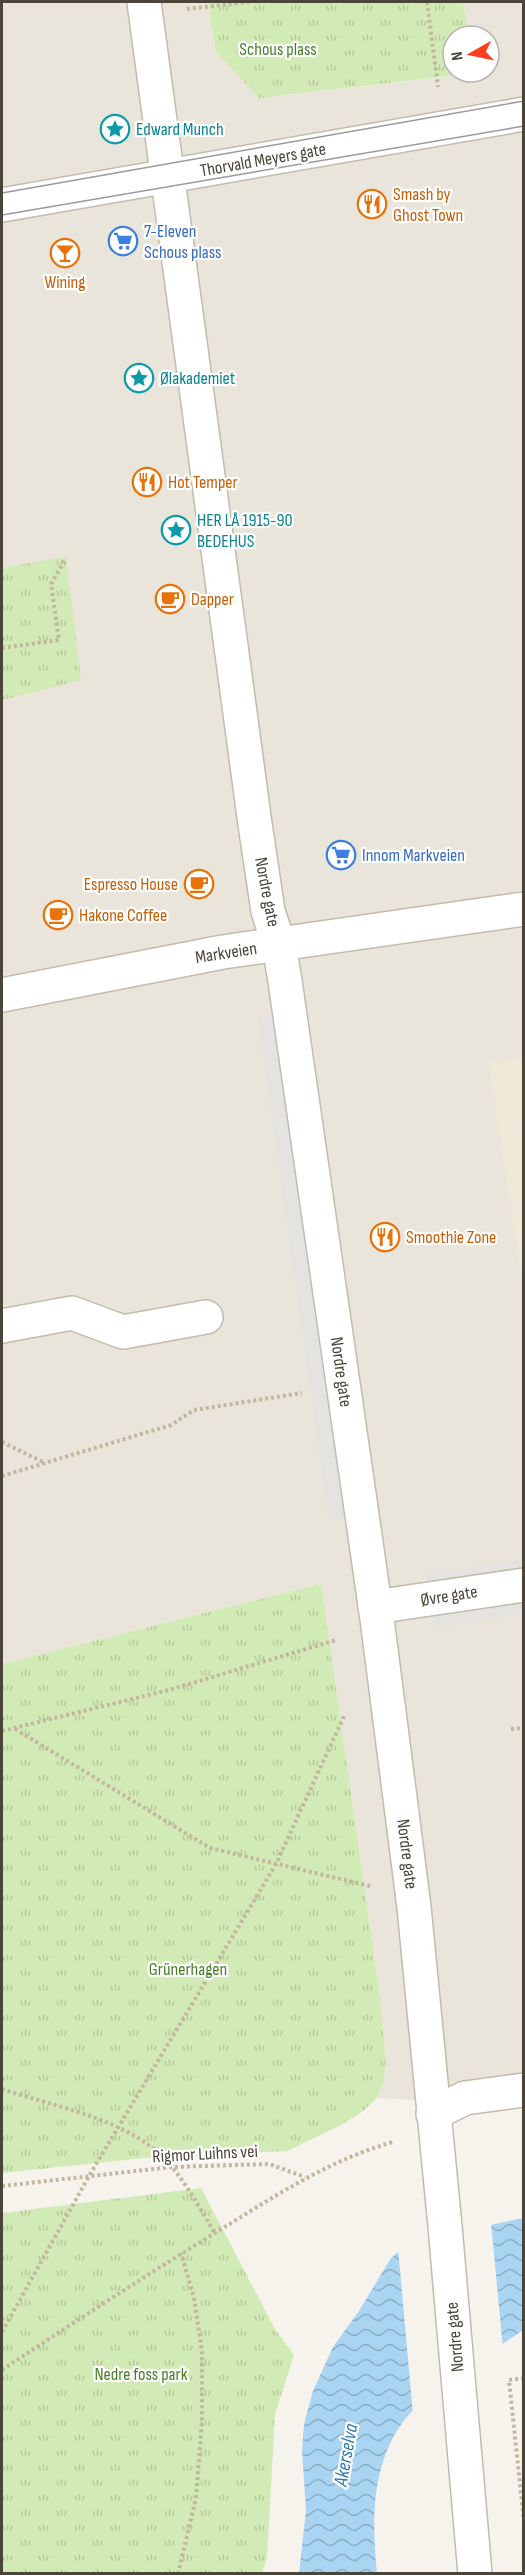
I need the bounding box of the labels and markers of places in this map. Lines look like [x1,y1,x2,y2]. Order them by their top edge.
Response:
place icon: Edward Munch [99,113,131,145]
place label: Edward Munch [136,119,224,140]
place label: Smash by Ghost Town [393,184,463,226]
restaurant icon: Smash by Ghost Town [356,188,388,220]
place label: 7-Eleven Schous plass [144,221,221,263]
supermarket icon: 7-Eleven Schous plass [107,225,139,257]
bar icon: Wining [49,237,81,269]
place label: Wining [44,272,86,293]
place icon: Ølakademiet [123,362,155,394]
place label: Ølakademiet [160,368,236,389]
restaurant icon: Hot Temper [131,466,163,498]
place label: Hot Temper [168,472,238,493]
place label: HER LÅ 1915-90 BEDEHUS [197,510,293,552]
place icon: HER LÅ 1915-90 BEDEHUS [160,514,192,546]
cafe icon: Dapper [154,583,186,615]
place label: Dapper [191,589,234,610]
supermarket icon: Innom Markveien [325,839,357,871]
place label: Innom Markveien [362,845,465,866]
cafe icon: Espresso House [183,868,215,900]
place label: Espresso House [84,874,178,895]
cafe icon: Hakone Coffee [42,899,74,931]
place label: Hakone Coffee [79,905,167,926]
restaurant icon: Smoothie Zone [369,1221,401,1253]
place label: Smoothie Zone [406,1227,496,1248]

